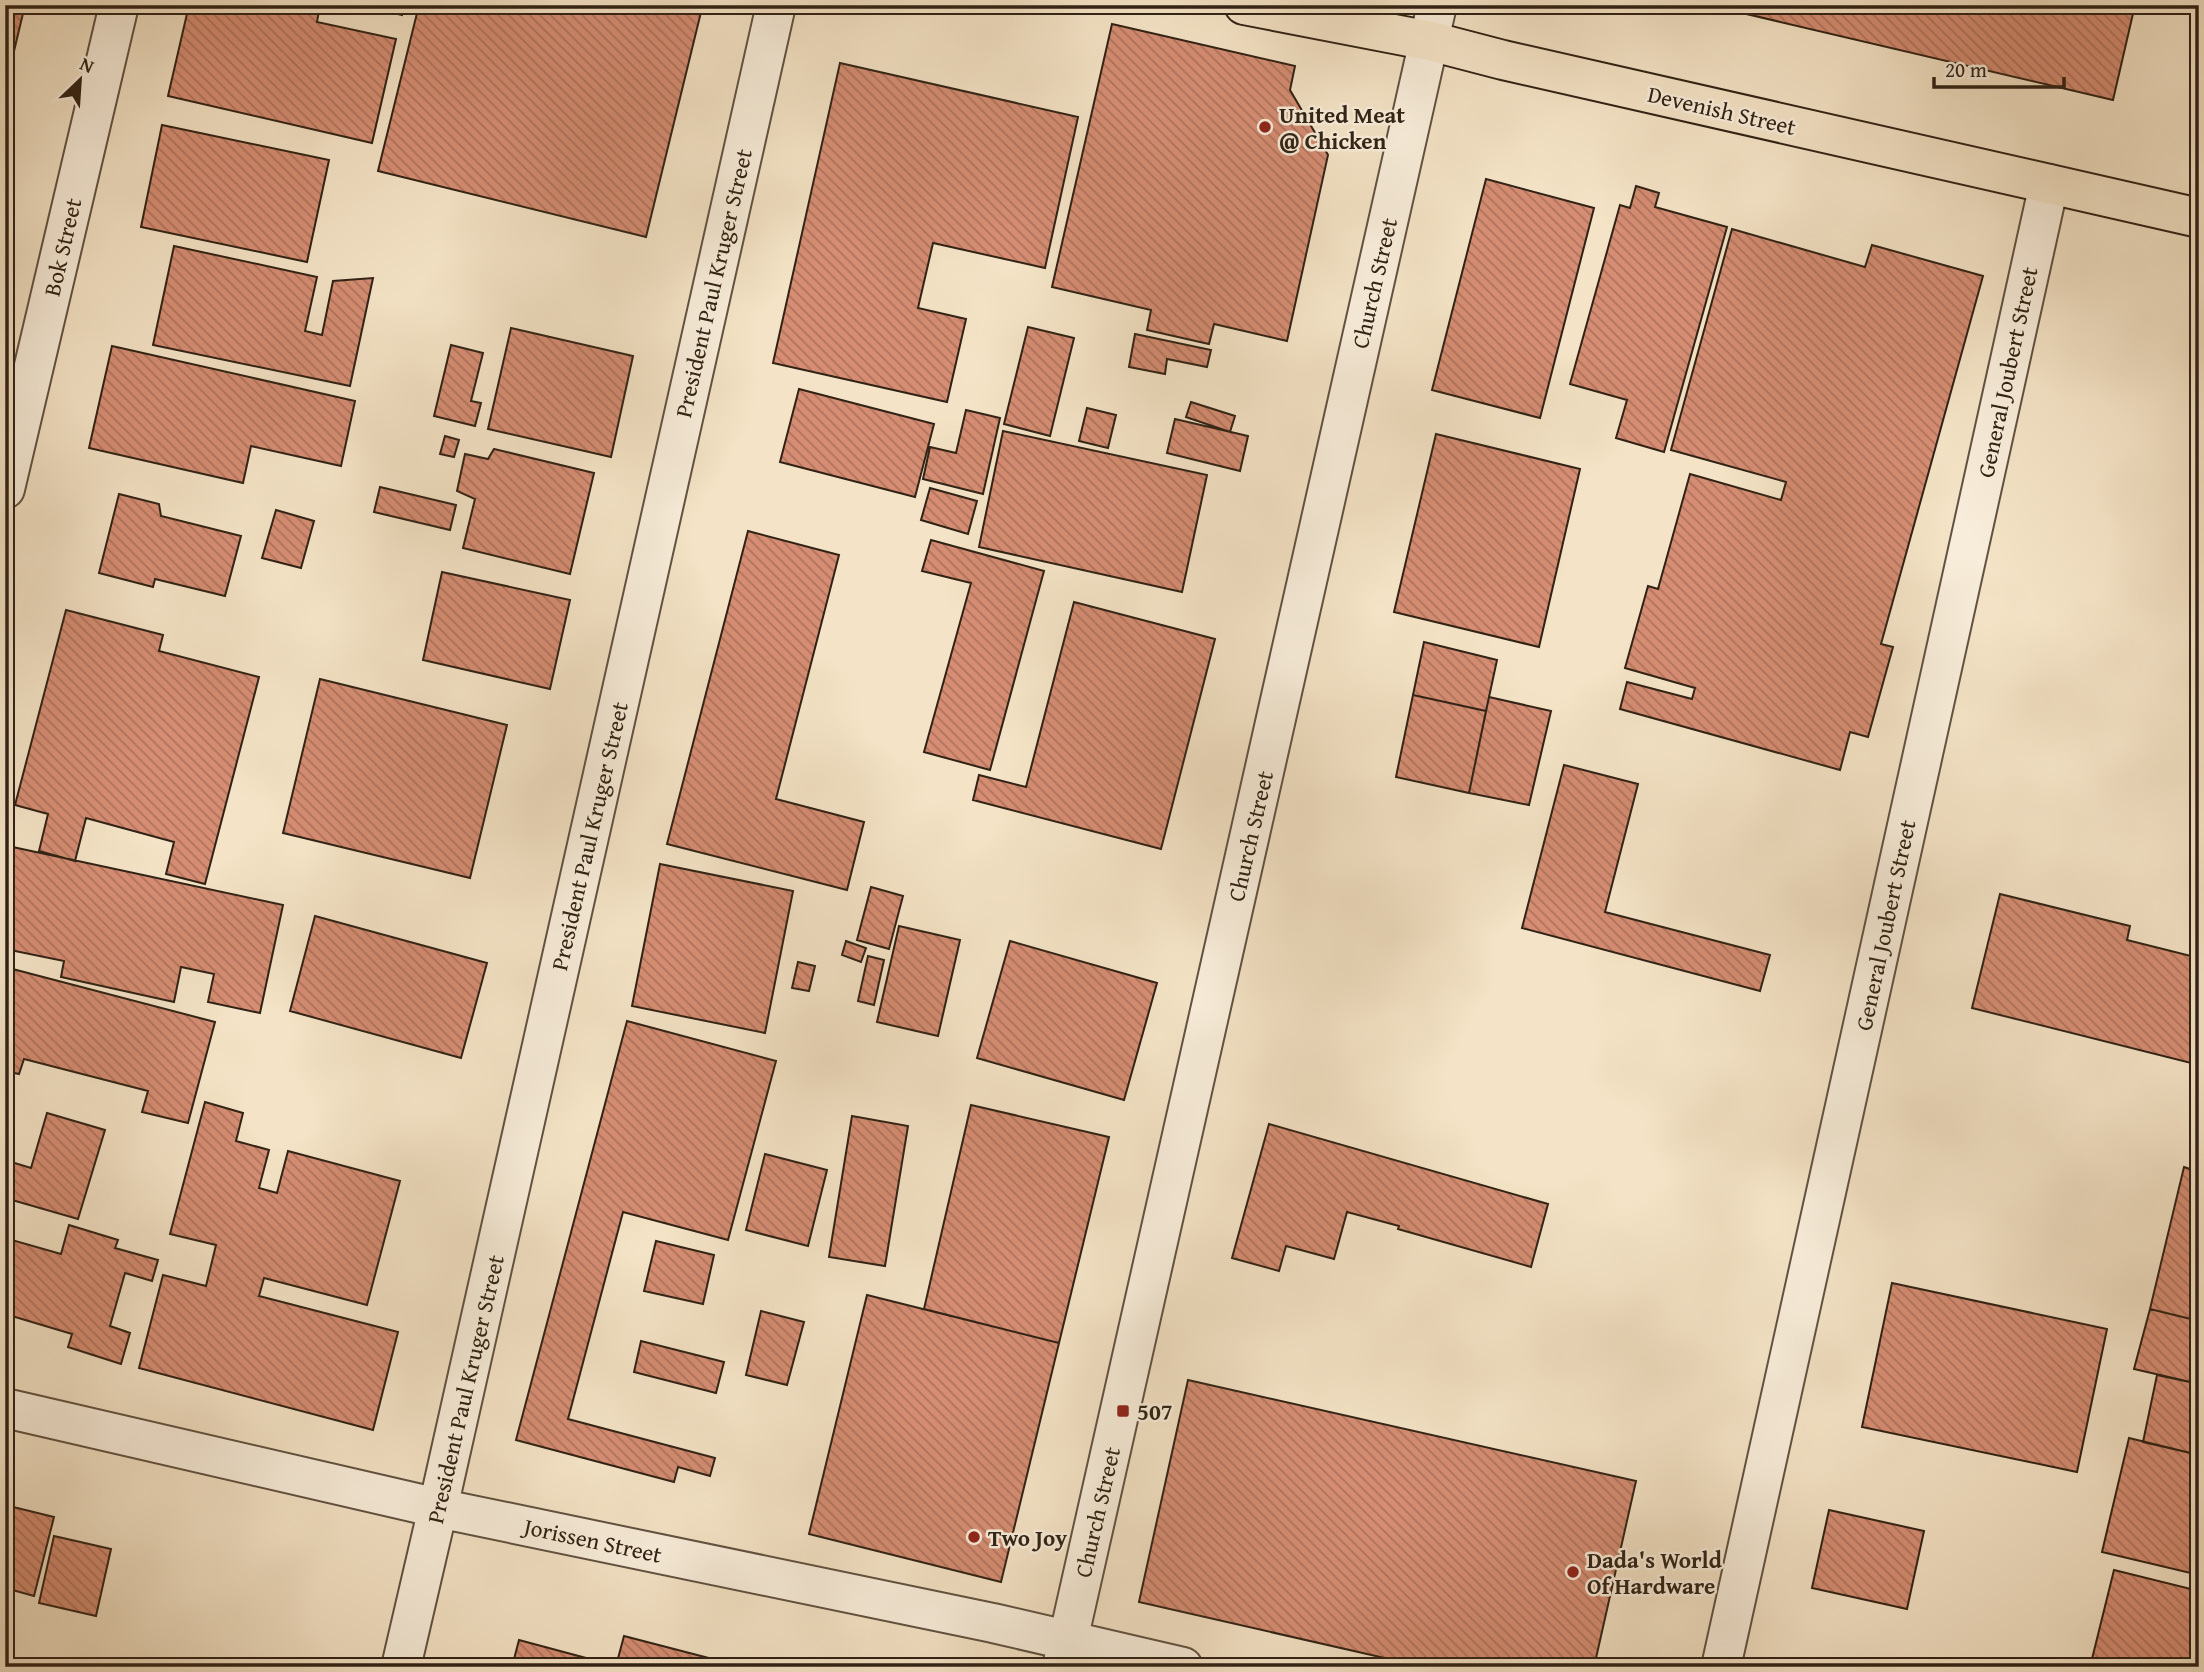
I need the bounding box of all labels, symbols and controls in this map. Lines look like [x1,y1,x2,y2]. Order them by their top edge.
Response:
north arrow [46,46,116,116]
scale bar [1934,46,2064,90]
text: N [76,49,99,80]
text: 20 m [1945,54,1987,85]
street label: Devenish Street [1645,77,1799,143]
place label: United Meat @ Chicken [1279,98,1405,157]
marker: United Meat @ Chicken [1257,119,1273,135]
street label: President Paul Kruger Street [666,145,760,421]
street label: Bok Street [35,195,89,299]
street label: Church Street [1343,214,1405,352]
street label: General Joubert Street [1969,264,2045,480]
street label: President Paul Kruger Street [542,698,636,974]
street label: Church Street [1219,767,1281,905]
street label: General Joubert Street [1847,817,1923,1033]
street label: President Paul Kruger Street [418,1251,512,1527]
place label: 507 [1137,1395,1173,1428]
marker: 507 [1115,1403,1131,1419]
street label: Church Street [1066,1443,1128,1581]
street label: Jorissen Street [518,1509,665,1571]
place label: Two Joy [988,1521,1067,1554]
marker: Two Joy [966,1529,982,1545]
place label: Dada's World Of Hardware [1587,1543,1723,1602]
marker: Dada's World Of Hardware [1565,1564,1581,1580]

